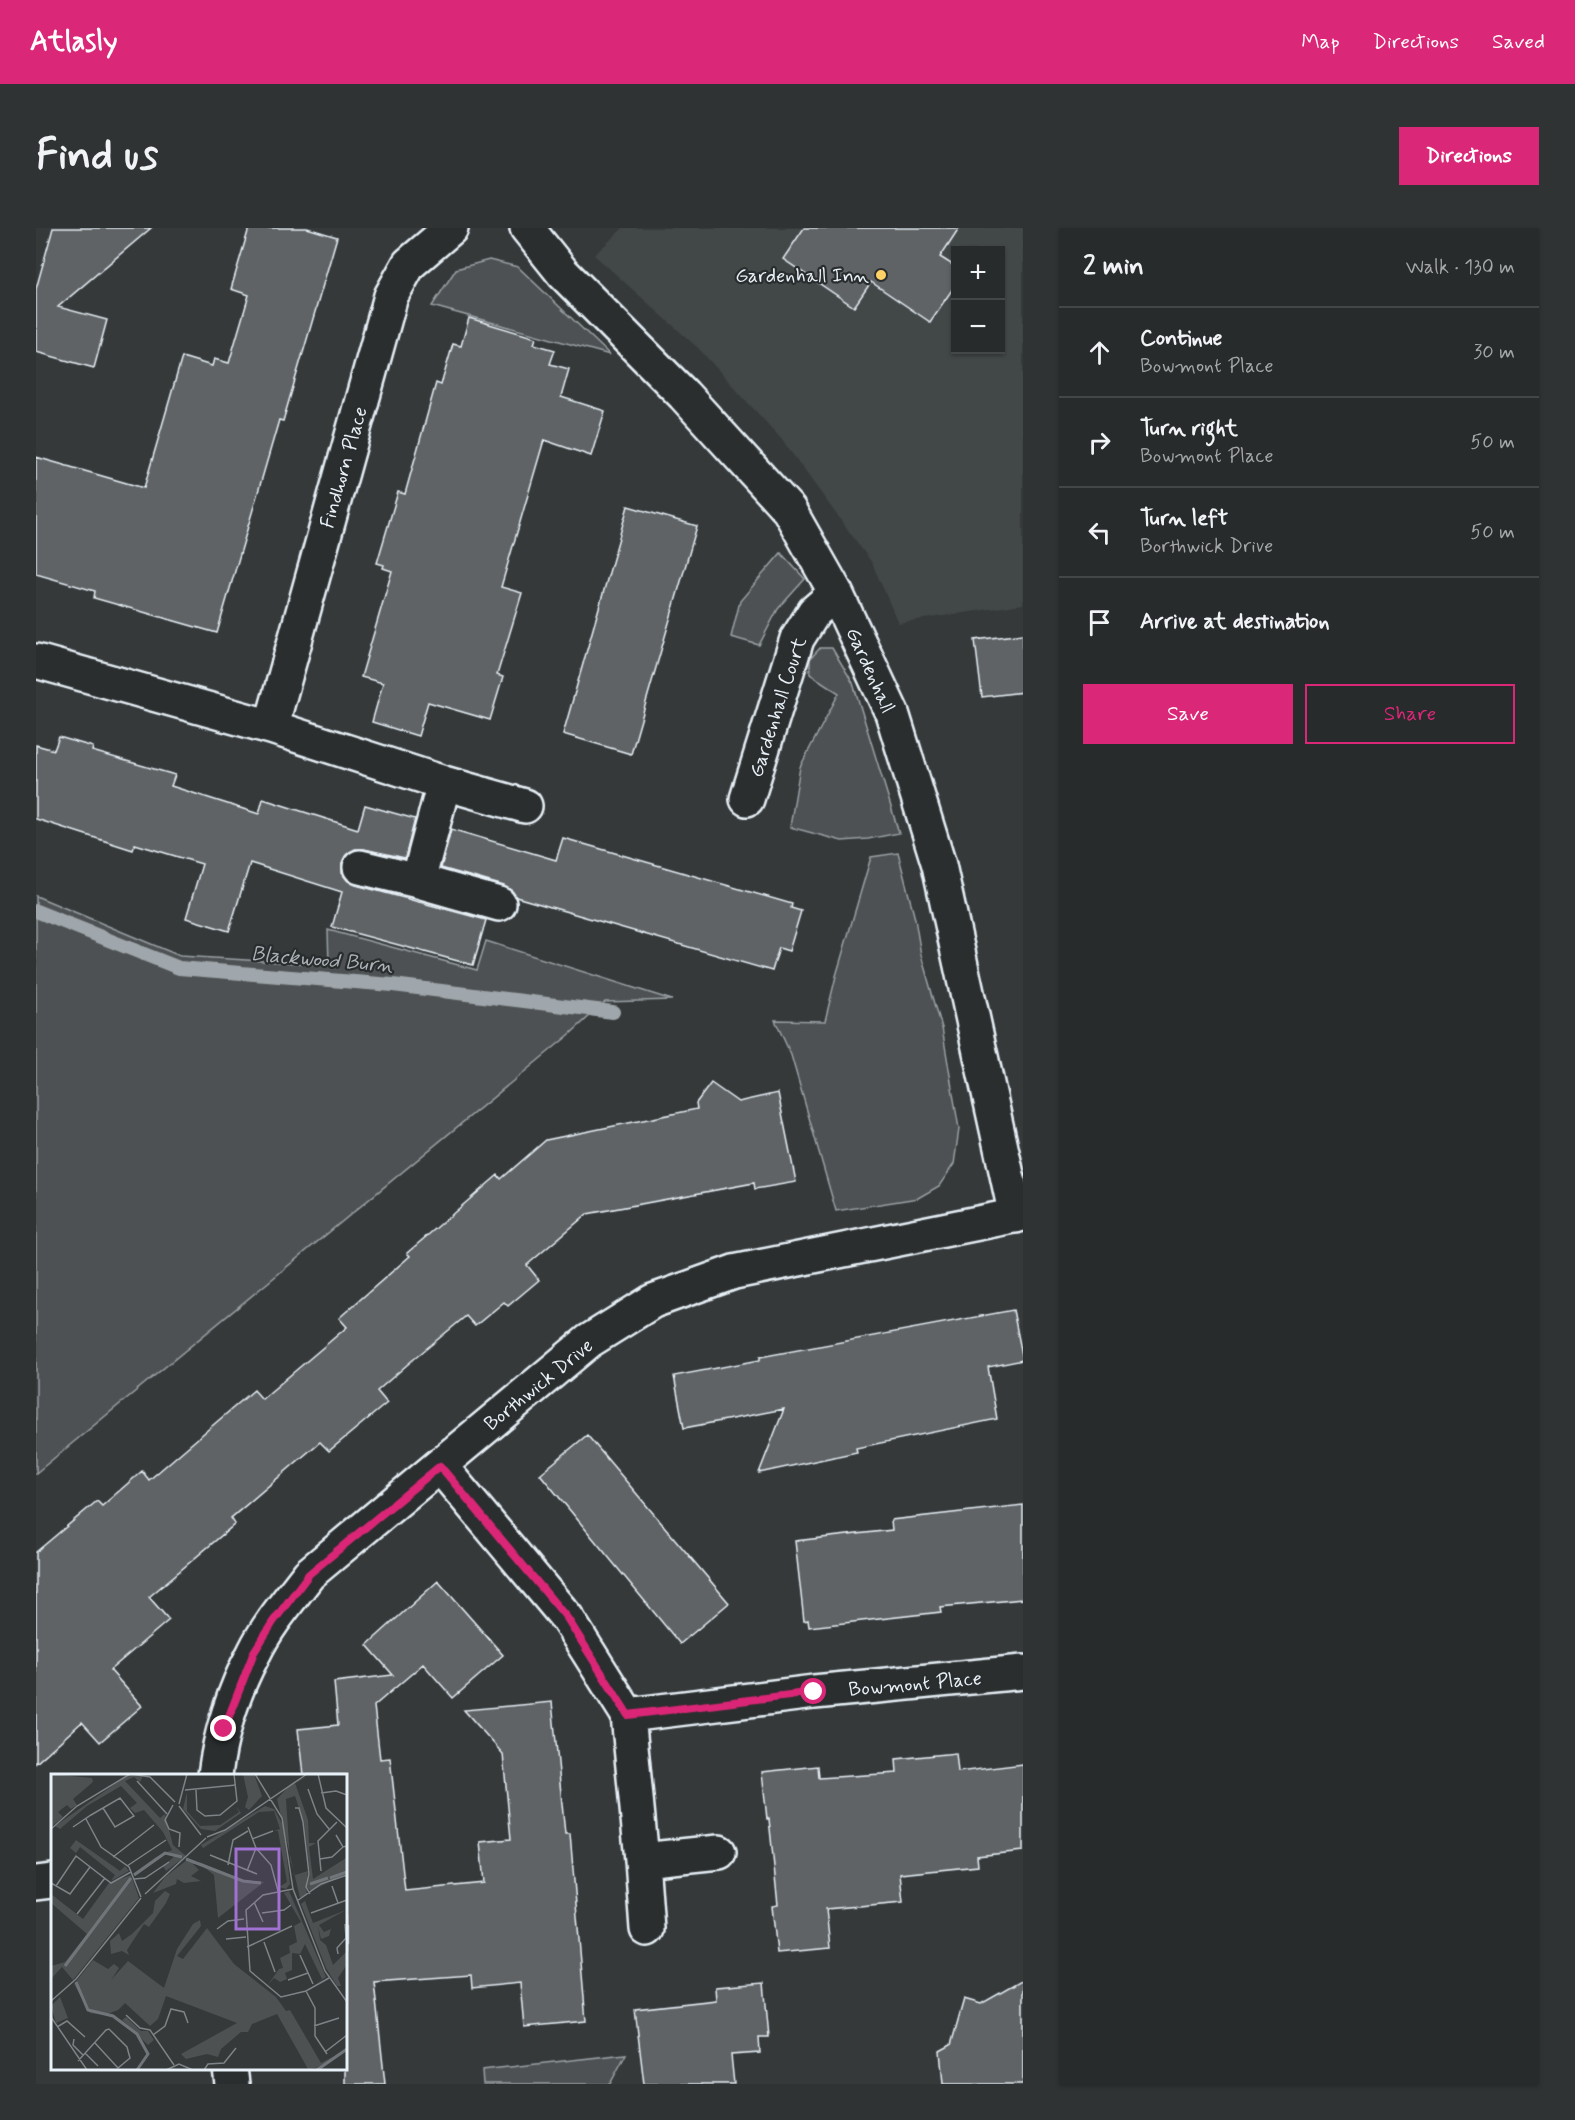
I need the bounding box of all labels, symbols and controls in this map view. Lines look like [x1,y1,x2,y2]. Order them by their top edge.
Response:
text: Atlasly [30,24,118,61]
text: Map [1301,28,1340,56]
text: Directions [1373,28,1459,56]
text: Saved [1492,28,1545,56]
button: Directions [1399,127,1539,185]
text: Find us [36,129,158,184]
map controls [951,246,1005,354]
button: + [951,246,1005,300]
text: 2 min [1083,250,1144,284]
text: Walk · 130 m [1406,254,1515,281]
place label: Gardenhall Inn [735,263,869,290]
marker: Gardenhall Inn [874,268,888,282]
button: − [951,300,1005,354]
text: Continue [1140,325,1222,353]
icon: ahead [1083,336,1116,369]
text: 30 m [1473,339,1515,366]
text: Bowmont Place [1140,353,1274,380]
street label: Findhorn Place [314,403,375,531]
text: Turn right [1140,415,1238,443]
icon: right [1083,426,1116,459]
text: 50 m [1470,429,1515,456]
text: Bowmont Place [1140,443,1274,470]
text: Turn left [1140,505,1228,533]
icon: left [1083,516,1116,549]
text: 50 m [1470,519,1515,546]
text: Borthwick Drive [1140,533,1273,560]
icon: arrive [1083,606,1116,639]
text: Arrive at destination [1140,608,1330,636]
street label: Gardenhall [839,623,901,718]
street label: Gardenhall Court [743,634,814,781]
button: Save [1083,684,1293,744]
button: Share [1305,684,1515,744]
water label: Blackwood Burn [250,940,395,980]
street label: Borthwick Drive [479,1333,599,1438]
street label: Bowmont Place [847,1665,983,1704]
route start [800,1678,826,1704]
route end [210,1715,236,1741]
inset map [51,1774,346,2069]

